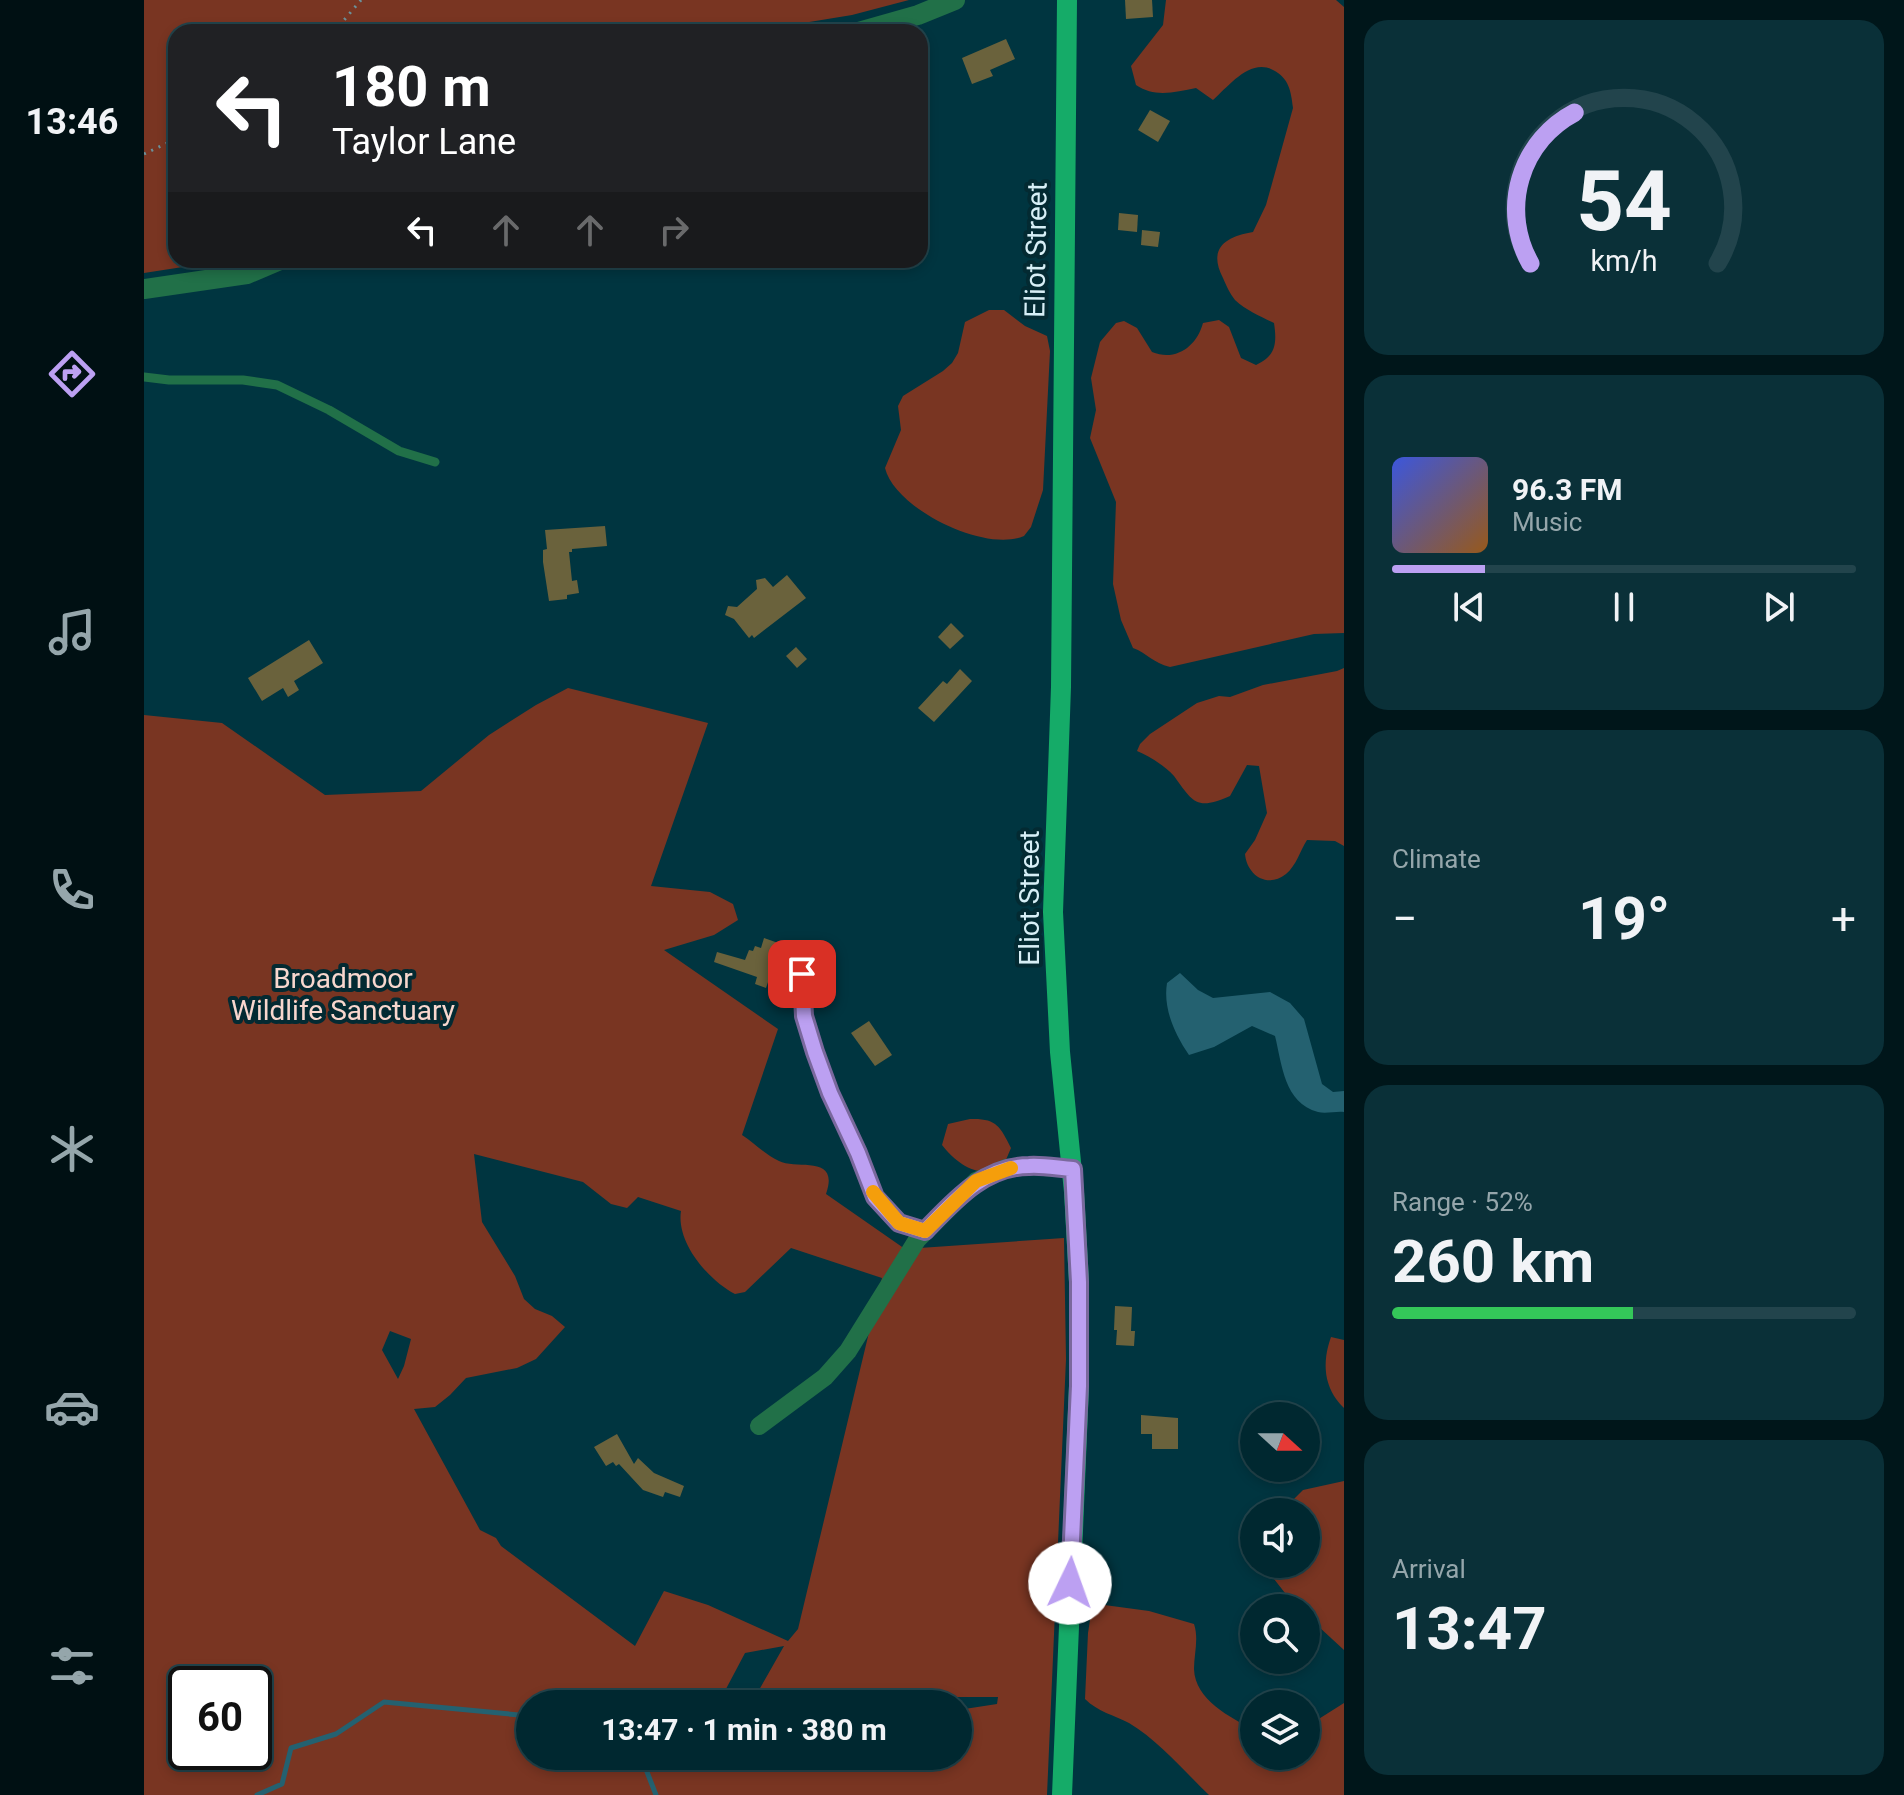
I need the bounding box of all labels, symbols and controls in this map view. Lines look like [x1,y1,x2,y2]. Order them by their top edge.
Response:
text: 180 m [332,54,491,120]
icon: left [200,56,304,160]
text: 13:46 [26,101,118,143]
text: Taylor Lane [332,121,516,163]
text: 54 [1576,152,1672,249]
street label: Eliot Street [1018,182,1054,318]
icon: left [400,208,444,252]
icon: ahead [484,208,528,252]
icon: ahead [568,208,612,252]
icon: right [652,208,696,252]
text: km/h [1590,244,1658,278]
icon: directions [44,346,100,402]
text: 96.3 FM [1512,472,1623,507]
text: Music [1512,507,1582,537]
icon: previous [1447,585,1491,629]
icon: pause [1602,585,1646,629]
icon: next [1757,585,1801,629]
icon: music [44,604,100,660]
street label: Eliot Street [1013,830,1046,966]
text: Climate [1392,844,1481,874]
icon: phone [44,862,100,918]
text: 19° [1578,883,1670,954]
text: − [1392,893,1417,945]
text: + [1831,893,1856,945]
pin [768,940,836,1008]
icon: arrive [780,952,824,996]
park label: Broadmoor Wildlife Sanctuary [231,962,455,1027]
icon: climate [44,1121,100,1177]
text: Range · 52% [1392,1187,1533,1217]
text: 260 km [1392,1226,1594,1297]
icon: car [44,1379,100,1435]
north arrow [1240,1402,1320,1482]
map controls [1240,1402,1320,1770]
button: sound [1240,1498,1320,1578]
position arrow [1028,1541,1112,1625]
text: Arrival [1392,1554,1466,1584]
text: 13:47 [1392,1593,1547,1664]
button: search [1240,1594,1320,1674]
icon: filters [44,1638,100,1694]
speed limit sign: 60 [168,1666,272,1770]
button: layers [1240,1690,1320,1770]
text: 13:47 · 1 min · 380 m [601,1712,887,1747]

